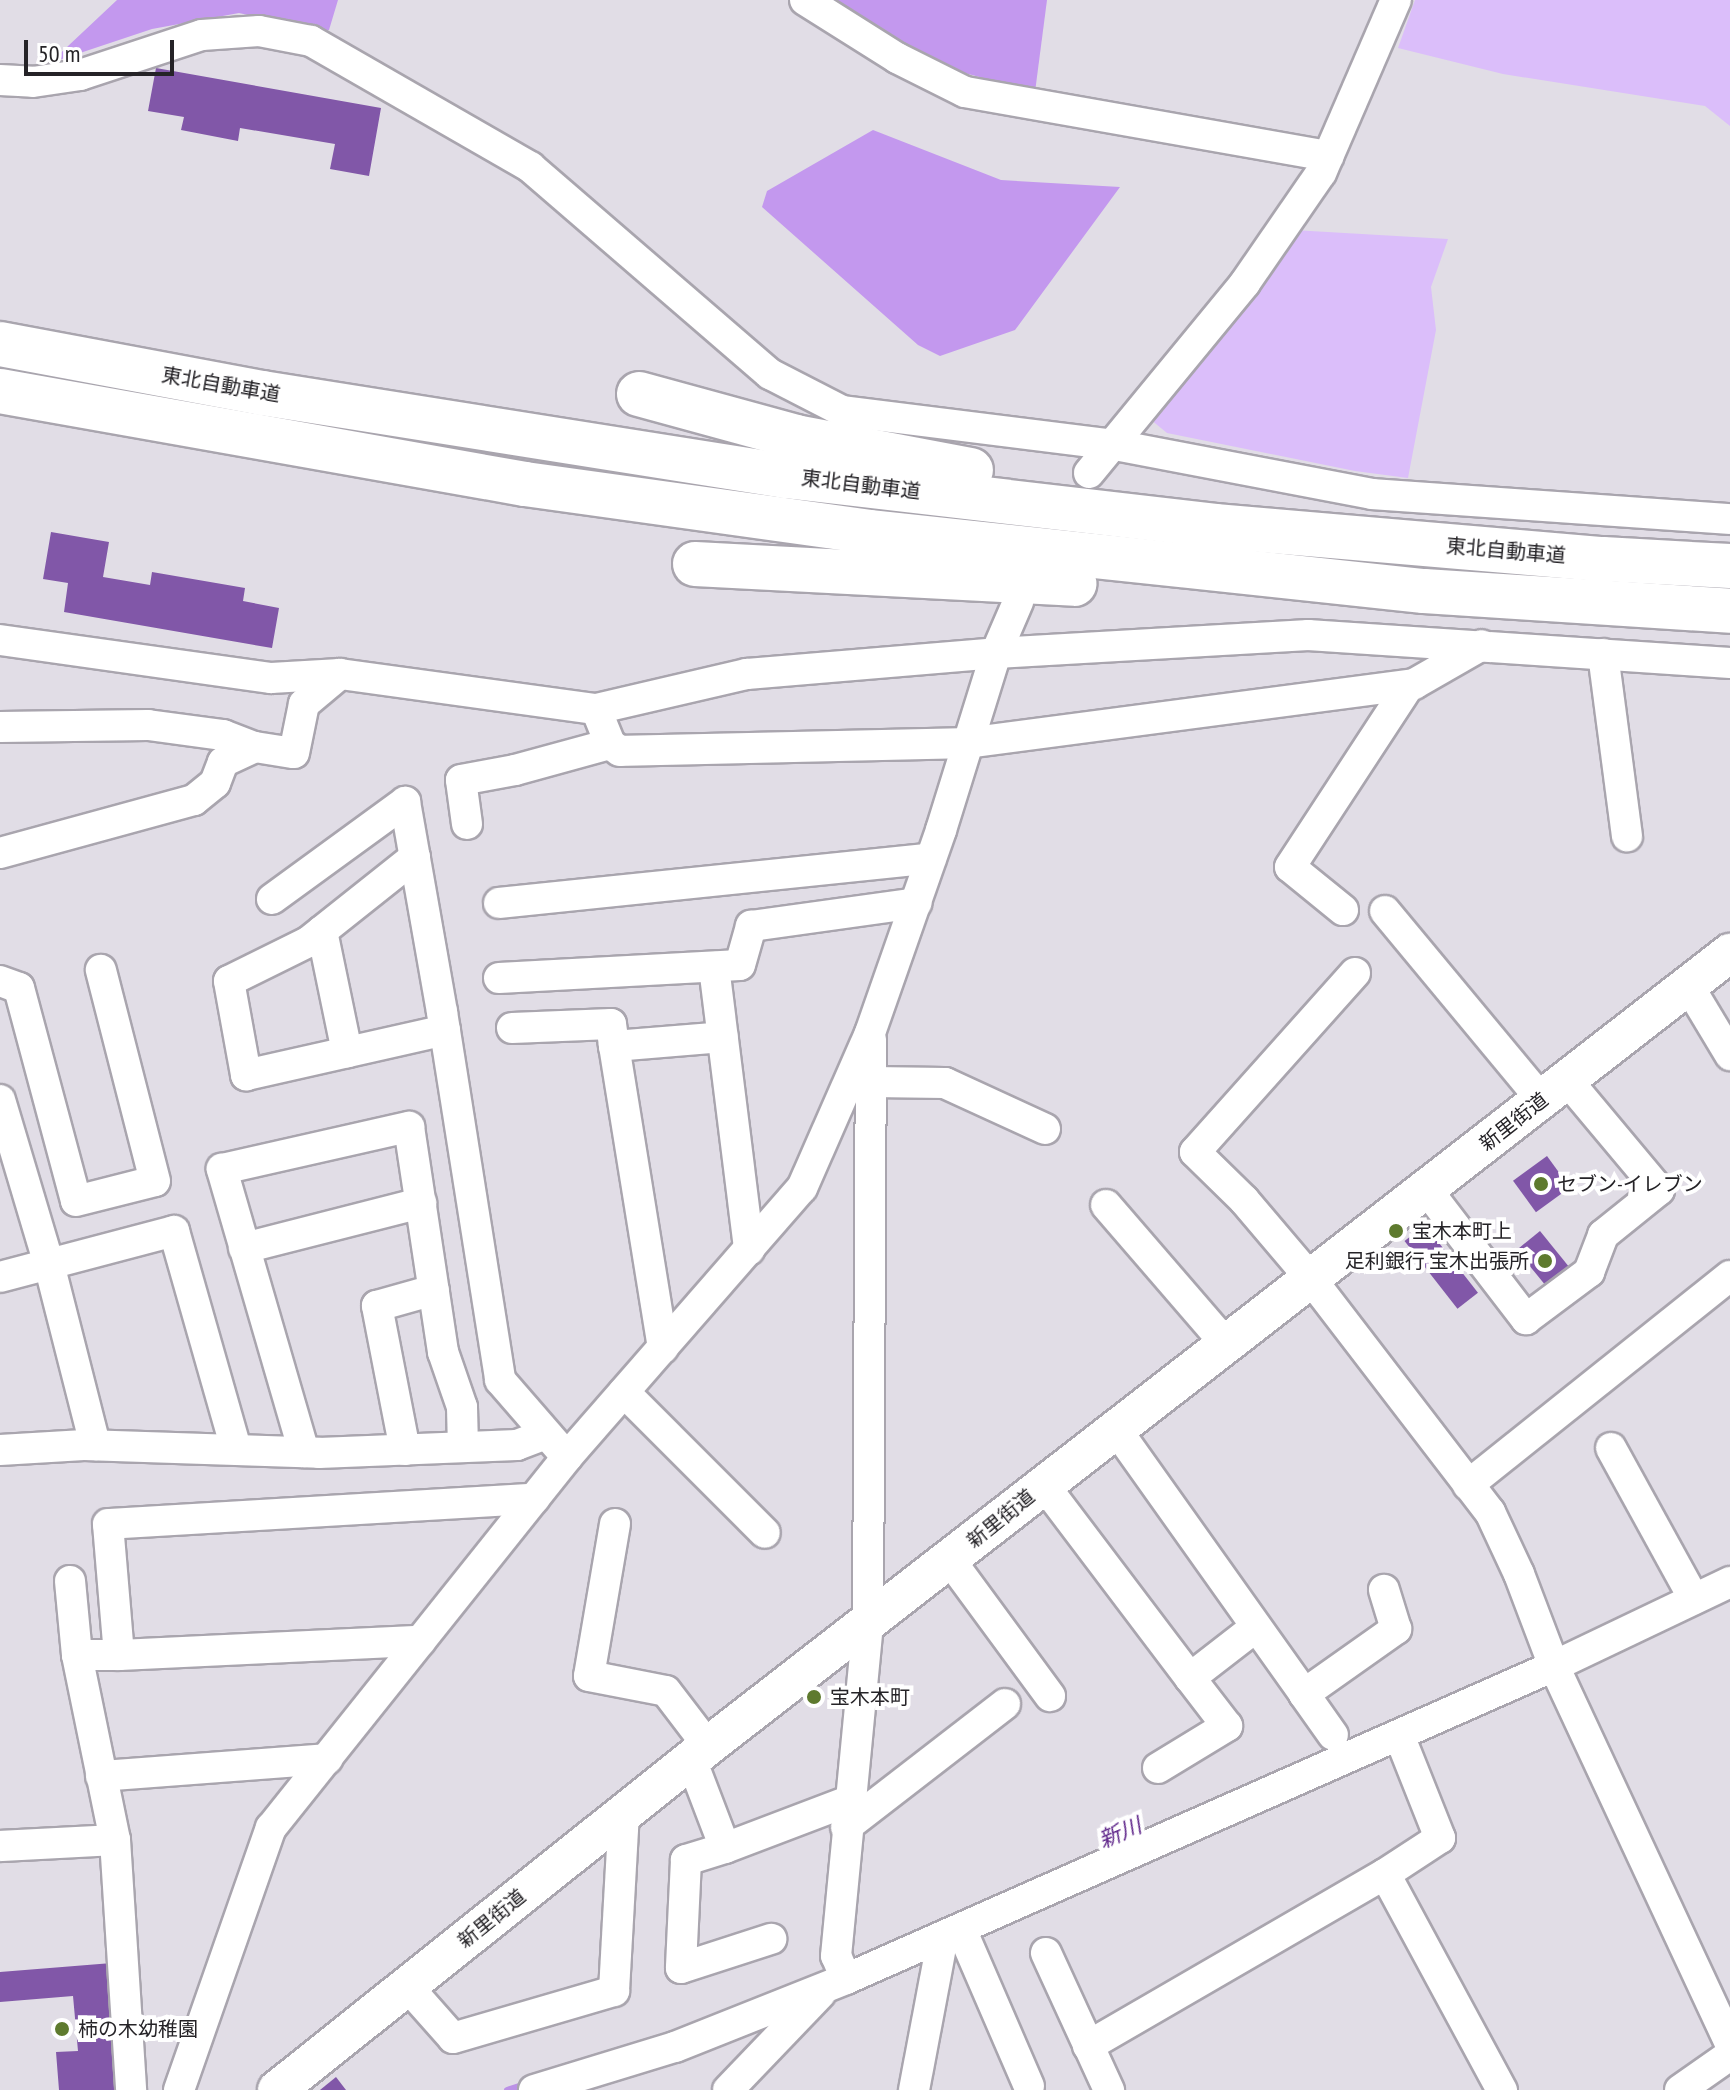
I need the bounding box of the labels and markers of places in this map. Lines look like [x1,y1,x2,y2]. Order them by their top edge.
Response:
place label: セブン-イレブン [1557,1172,1703,1196]
marker: セブン-イレブン [1532,1175,1550,1193]
place label: 宝木本町上 [1412,1219,1512,1243]
marker: 宝木本町上 [1387,1222,1405,1240]
place label: 足利銀行 宝木出張所 [1345,1249,1529,1273]
marker: 足利銀行 宝木出張所 [1536,1252,1554,1270]
place label: 宝木本町 [830,1685,910,1709]
marker: 宝木本町 [805,1688,823,1706]
place label: 柿の木幼稚園 [78,2017,198,2041]
marker: 柿の木幼稚園 [53,2020,71,2038]

